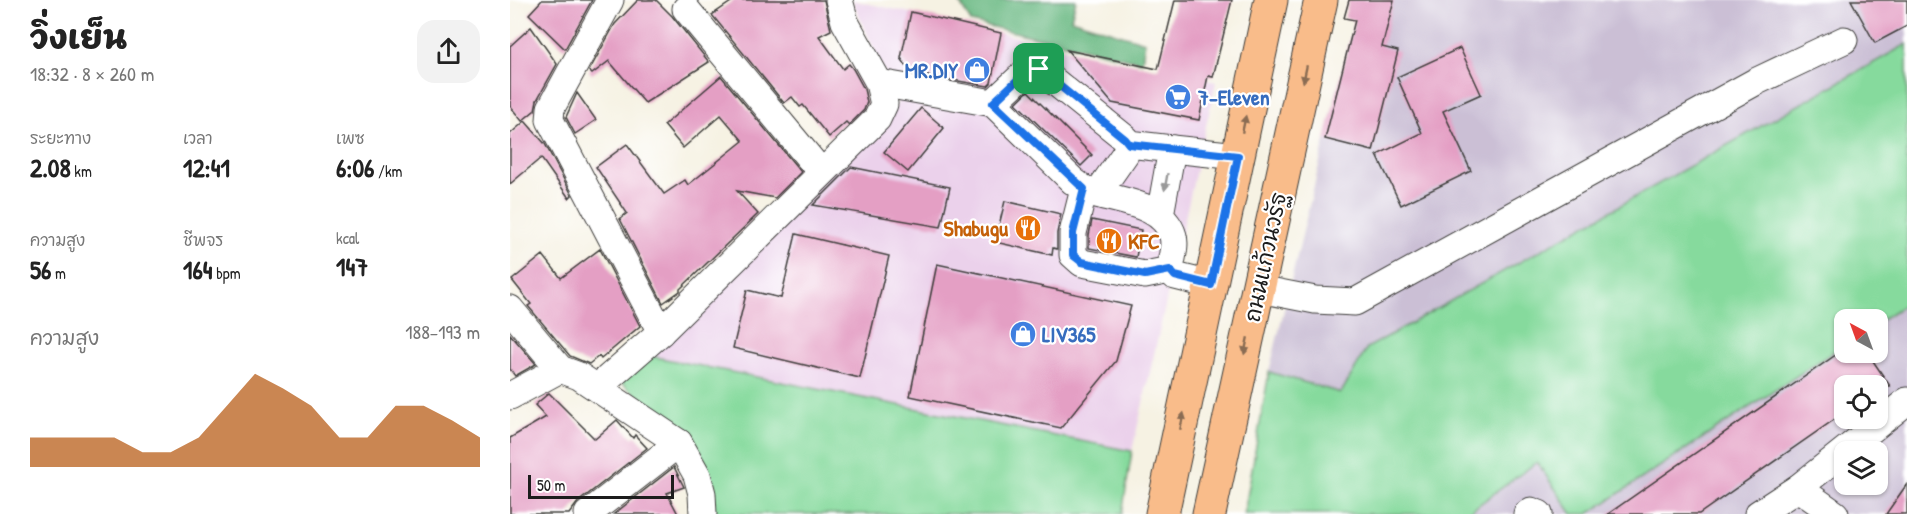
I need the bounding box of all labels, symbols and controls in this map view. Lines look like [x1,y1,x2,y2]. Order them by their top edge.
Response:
text: วิ่งเย็น [30,15,127,59]
button: share [417,20,480,83]
pin [1013,43,1064,94]
icon: arrive [1022,52,1055,85]
place label: MR.DIY [905,55,958,85]
shop icon: MR.DIY [962,55,992,85]
text: 18:32 · 8 × 260 m [30,60,154,87]
one-way arrow [1300,64,1310,83]
supermarket icon: 7-Eleven [1163,82,1193,112]
place label: 7-Eleven [1197,82,1270,112]
one-way arrow [1240,115,1249,134]
text: ระยะทาง [30,127,91,149]
text: เวลา [183,127,213,149]
text: เพซ [336,127,365,149]
text: 2.08 [30,150,71,185]
text: 12:41 [183,150,230,185]
text: 6:06 [336,150,374,185]
text: km [71,160,92,182]
text: /km [374,160,402,182]
one-way arrow [1161,172,1170,191]
street label: ถนนแก้วนวรัฐ [1237,189,1293,325]
place label: Shabugu [944,213,1008,244]
restaurant icon: Shabugu [1013,213,1043,243]
restaurant icon: KFC [1094,226,1124,256]
place label: KFC [1128,226,1160,256]
text: kcal [336,227,359,249]
text: ความสูง [30,229,85,251]
text: ชีพจร [183,229,223,251]
text: 147 [336,249,368,284]
text: 56 [30,252,51,287]
text: 164 [183,252,213,287]
text: m [51,262,66,284]
text: bpm [213,262,241,284]
north arrow [1834,309,1888,363]
map controls [1834,309,1888,495]
text: 188–193 m [405,318,480,345]
shop icon: LIV365 [1008,319,1038,349]
place label: LIV365 [1042,319,1096,349]
text: ความสูง [30,324,99,351]
one-way arrow [1241,337,1250,356]
button: locate [1834,375,1888,429]
one-way arrow [1178,412,1187,431]
button: layers [1834,441,1888,495]
scale bar [528,472,674,500]
text: 50 m [537,474,566,496]

